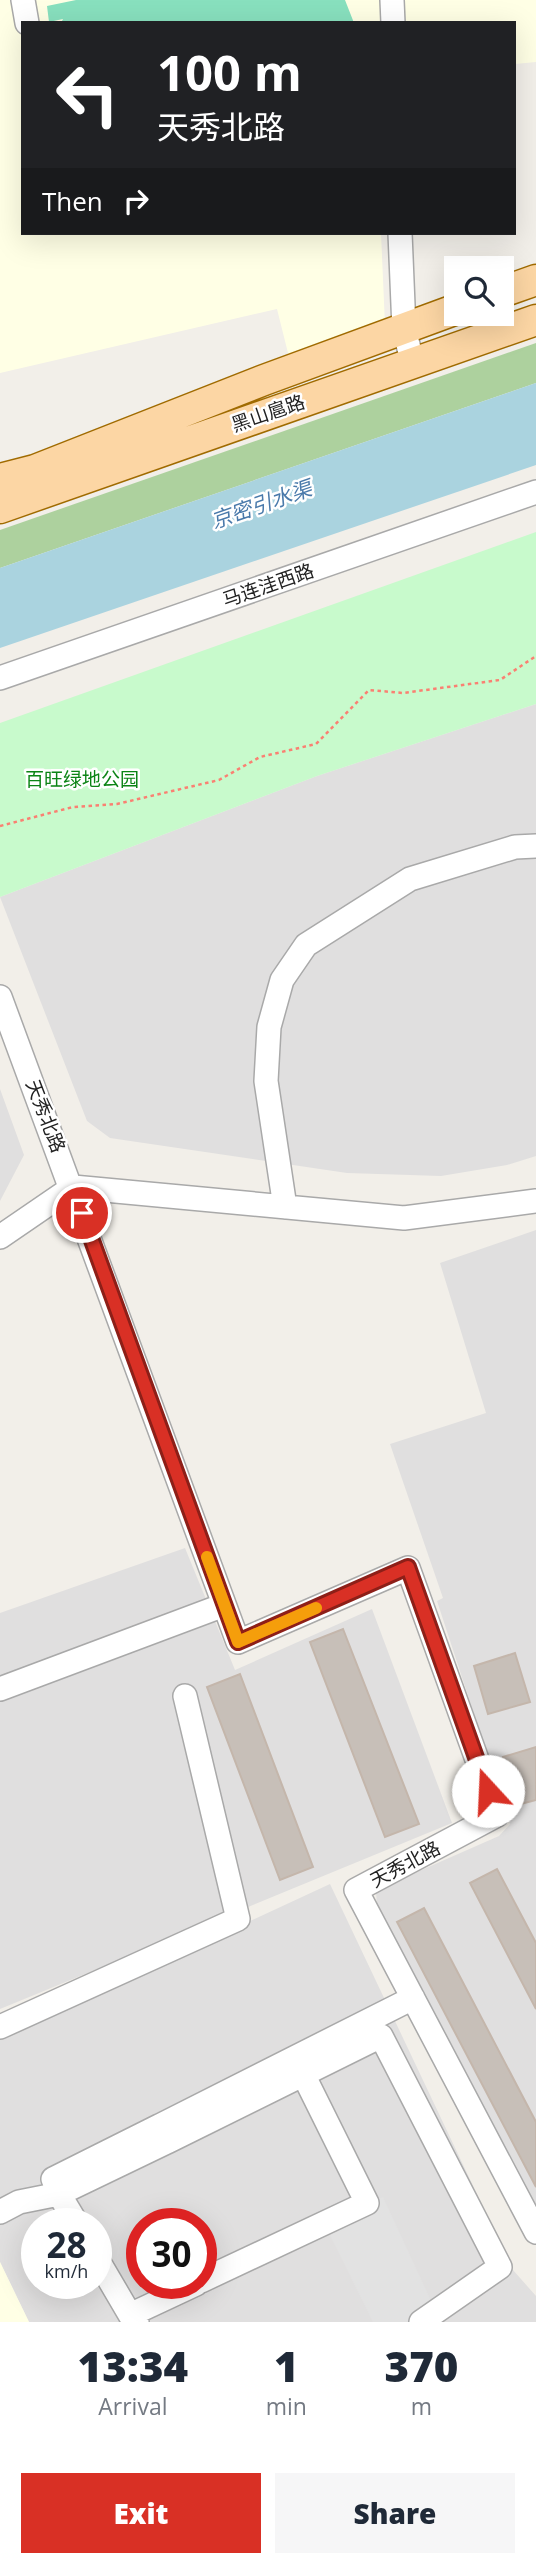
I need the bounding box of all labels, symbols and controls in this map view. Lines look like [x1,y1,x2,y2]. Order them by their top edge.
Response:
text: 100 m [157,39,302,105]
icon: left [42,49,133,140]
text: 天秀北路 [157,105,285,148]
icon: right [117,182,155,220]
text: Then [42,183,103,219]
map controls [444,256,514,326]
button: search [444,256,514,326]
street label: 黑山扈路 [228,388,308,438]
water label: 京密引水渠 [207,473,318,534]
street label: 马连洼西路 [219,557,317,613]
park label: 百旺绿地公园 [25,766,139,792]
street label: 天秀北路 [20,1076,72,1156]
pin [52,1183,112,1243]
icon: arrive [63,1194,101,1232]
position arrow [451,1754,525,1828]
street label: 天秀北路 [365,1835,445,1893]
speed limit sign: 30 [126,2208,217,2299]
text: 28 [46,2221,87,2268]
text: km/h [45,2259,88,2283]
text: 13:34 [78,2337,188,2394]
text: 1 [274,2337,299,2394]
text: 370 [385,2337,458,2394]
text: Arrival [98,2390,168,2422]
text: min [266,2390,307,2422]
text: m [411,2390,432,2422]
button: Exit [21,2473,261,2553]
button: Share [275,2473,515,2553]

